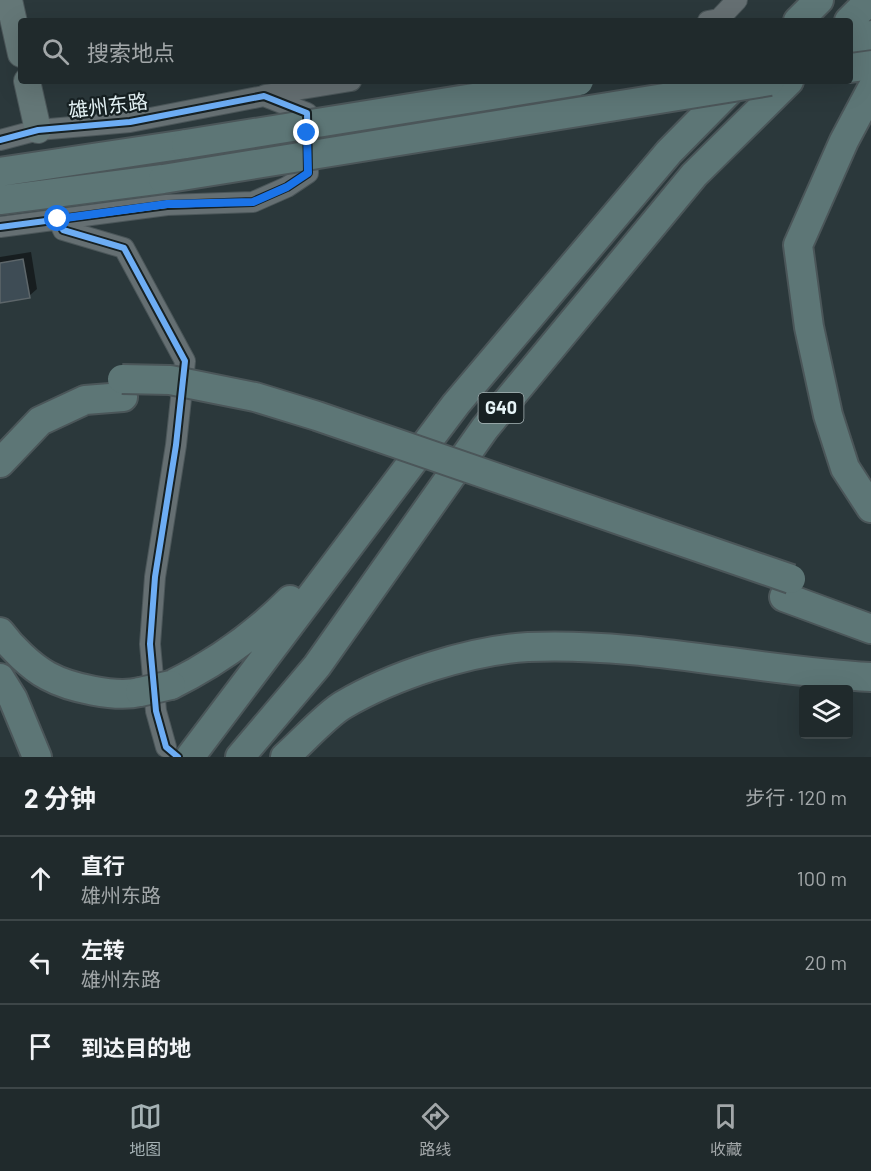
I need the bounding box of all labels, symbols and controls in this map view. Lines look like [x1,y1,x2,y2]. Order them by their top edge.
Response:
search box [18,18,853,84]
icon: search [39,35,72,68]
text: 搜索地点 [87,39,175,65]
street label: 雄州东路 [67,88,149,122]
route end [293,119,319,145]
route start [44,205,70,231]
road number: G40 [478,393,524,423]
map controls [799,685,853,739]
button: layers [799,685,853,739]
text: 2 分钟 [24,782,96,813]
text: 步行 · 120 m [745,785,847,809]
text: 直行 [81,852,125,878]
icon: ahead [24,862,57,895]
text: 100 m [797,866,847,890]
text: 雄州东路 [81,883,161,907]
text: 左转 [81,936,125,962]
icon: left [24,946,57,979]
text: 20 m [804,950,847,974]
text: 雄州东路 [81,967,161,991]
icon: arrive [24,1030,57,1063]
text: 到达目的地 [81,1034,191,1060]
tab: 地图 [129,1100,162,1160]
tab: 路线 [419,1100,452,1160]
tab: 收藏 [709,1100,742,1160]

